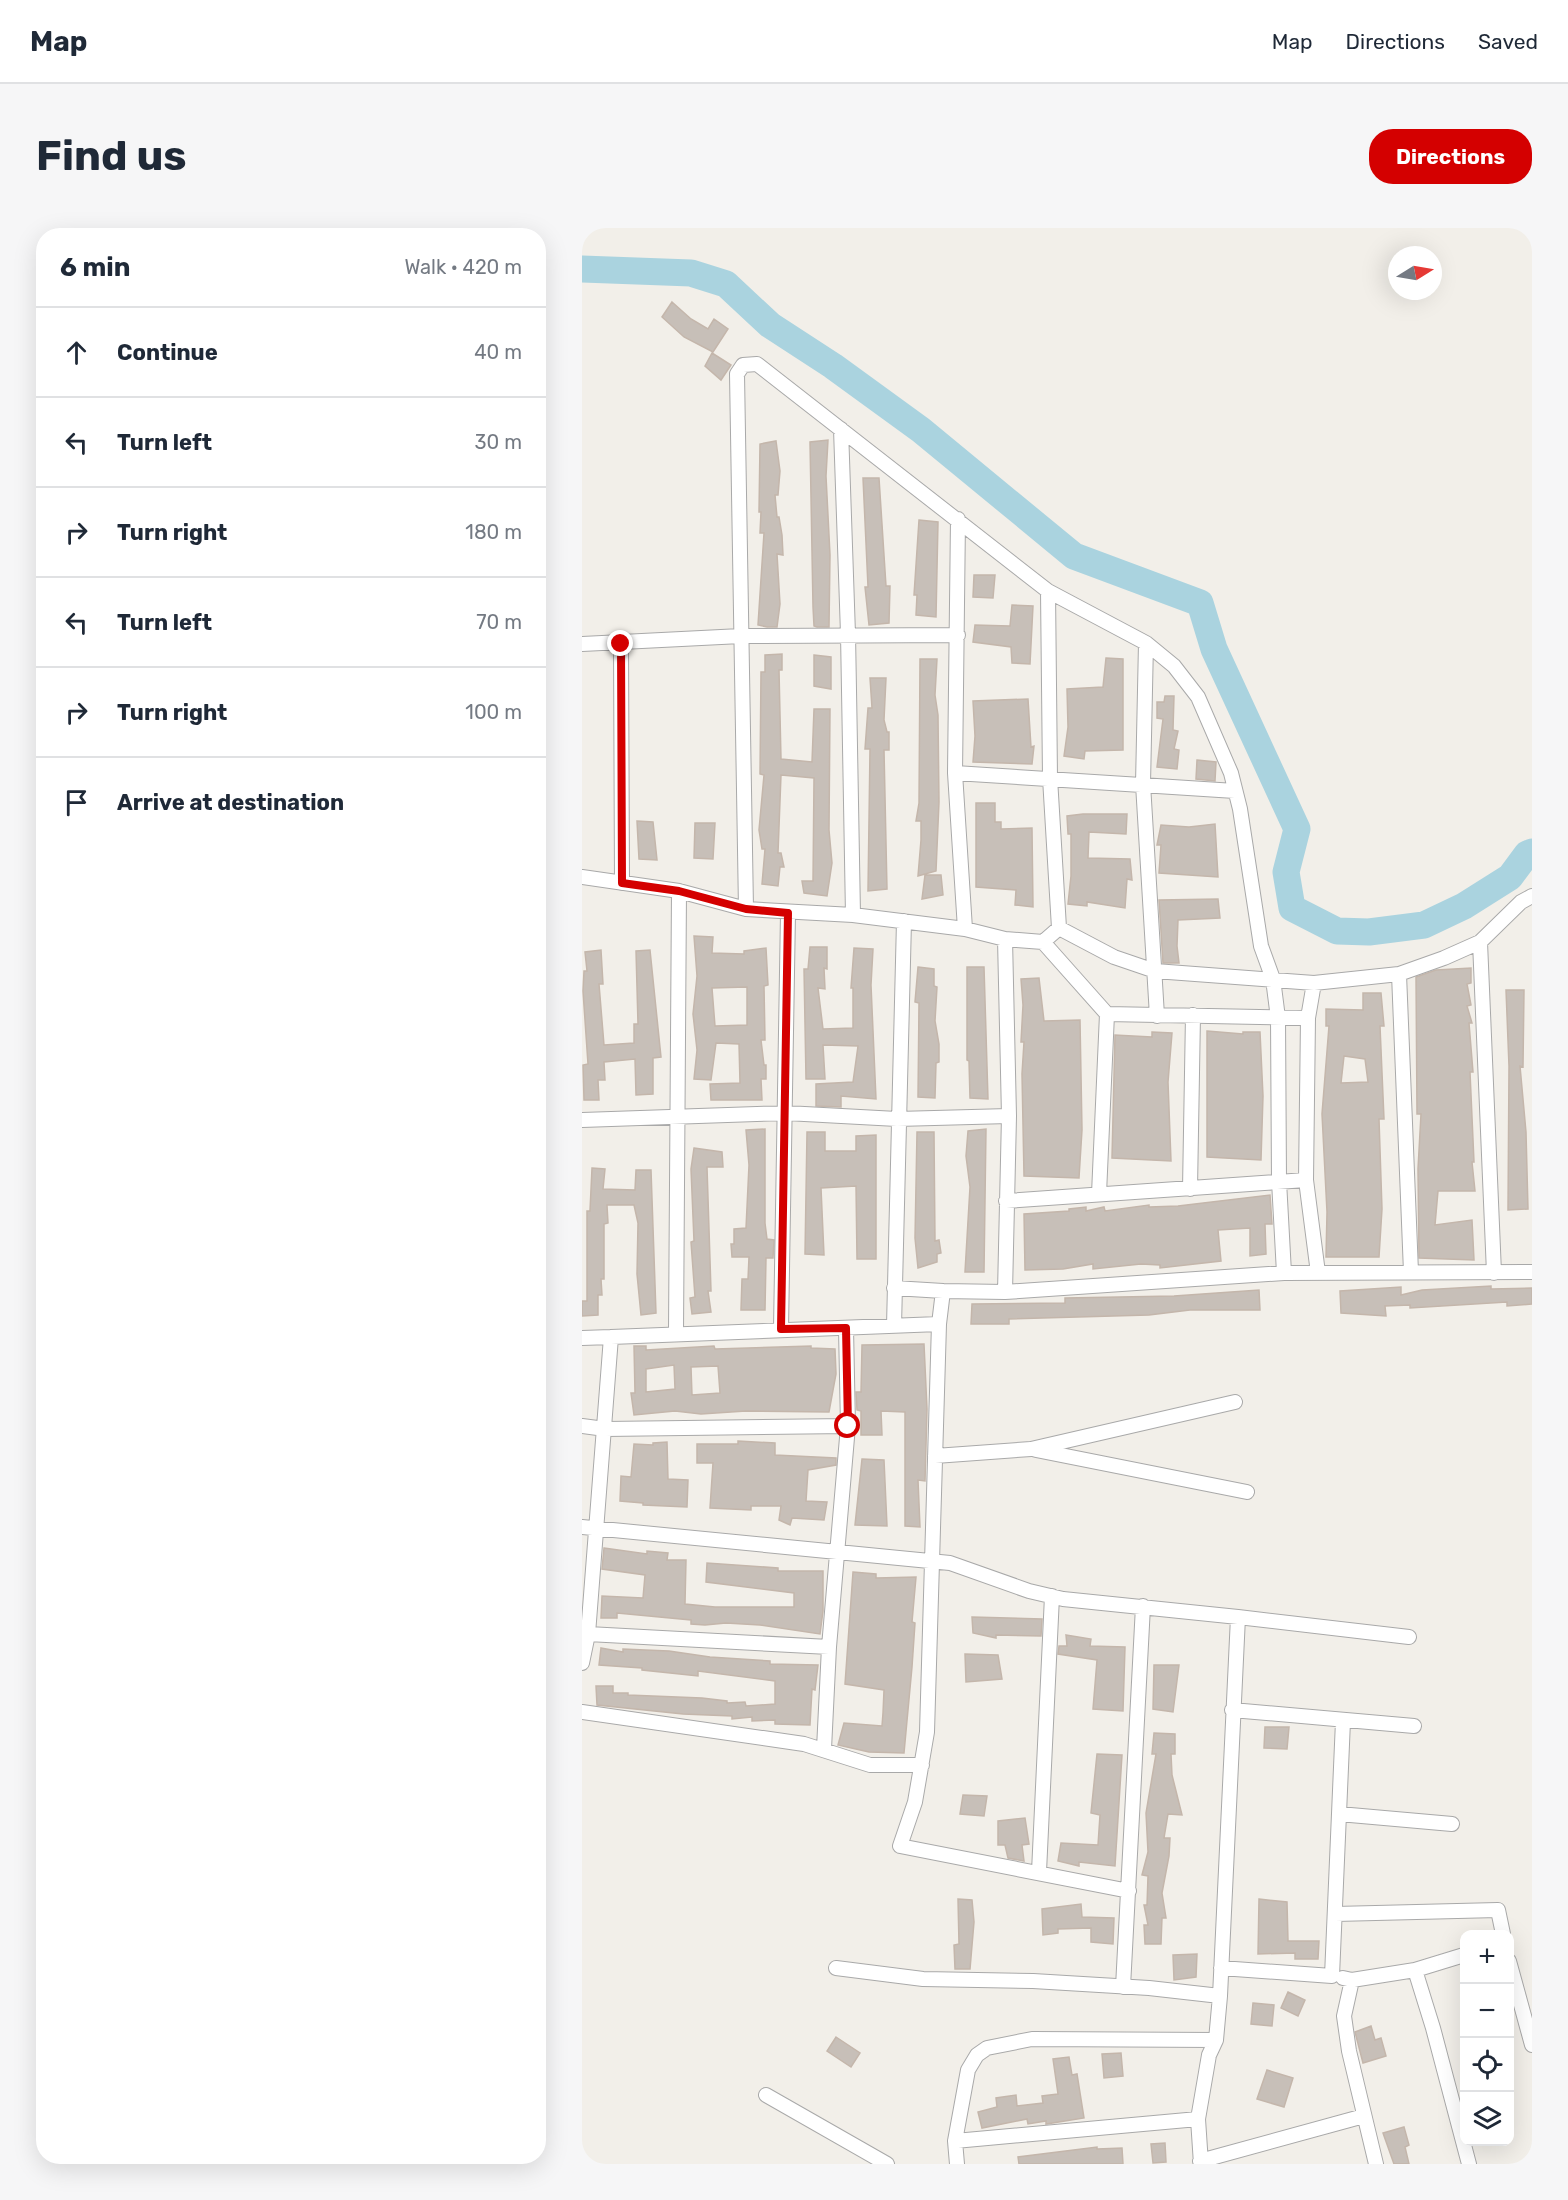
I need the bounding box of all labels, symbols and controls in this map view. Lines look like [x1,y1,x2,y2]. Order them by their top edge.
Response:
text: Map [30,25,87,58]
text: Map [1272,29,1313,54]
text: Directions [1346,29,1445,54]
text: Saved [1478,29,1538,54]
button: Directions [1369,129,1532,184]
text: Find us [36,131,187,181]
north arrow [1388,246,1442,300]
text: 6 min [60,252,130,283]
text: Walk · 420 m [404,255,522,279]
icon: ahead [60,336,93,369]
text: Continue [117,339,218,366]
text: 40 m [474,340,522,364]
icon: left [60,426,93,459]
text: Turn left [117,429,212,456]
text: 30 m [475,430,522,454]
icon: right [60,516,93,549]
text: Turn right [117,519,227,546]
text: 180 m [465,520,522,544]
icon: left [60,606,93,639]
text: Turn left [117,609,212,636]
text: 70 m [476,610,522,634]
route end [607,630,633,656]
icon: right [60,696,93,729]
text: Turn right [117,699,227,726]
text: 100 m [465,700,522,724]
icon: arrive [60,786,93,819]
text: Arrive at destination [117,789,344,816]
route start [834,1412,860,1438]
map controls [1460,1930,1514,2146]
button: + [1460,1930,1514,1984]
button: − [1460,1984,1514,2038]
button: locate [1460,2038,1514,2092]
button: layers [1460,2092,1514,2146]

